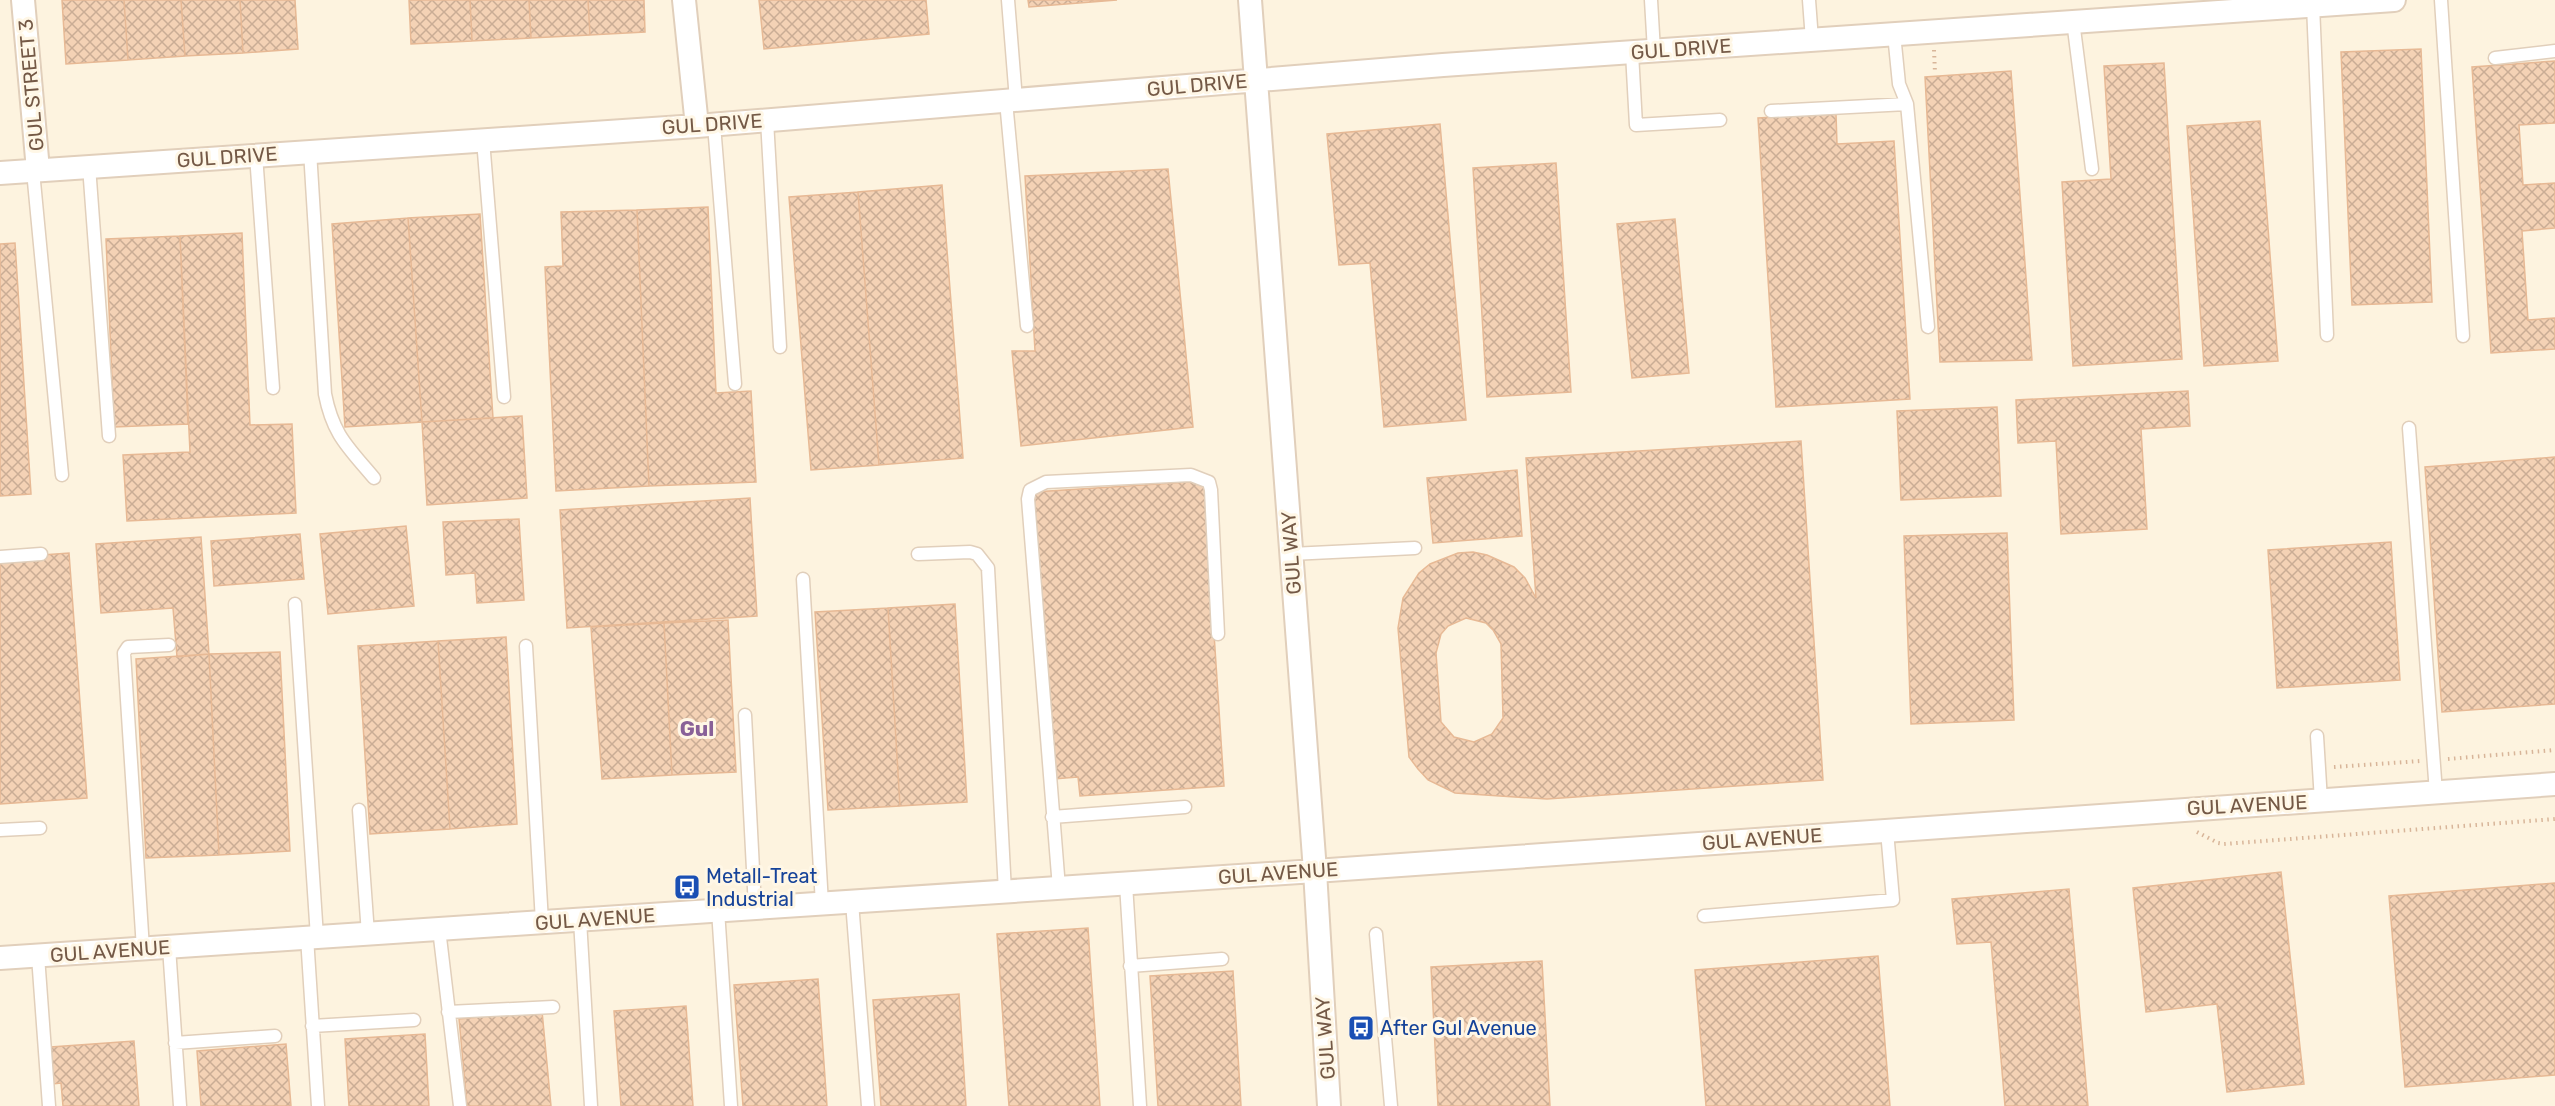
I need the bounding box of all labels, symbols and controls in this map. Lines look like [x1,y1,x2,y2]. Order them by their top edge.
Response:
street label: GUL STREET 3 [13,18,49,152]
street label: GUL DRIVE [1630,34,1732,64]
street label: GUL DRIVE [1146,69,1248,101]
street label: GUL DRIVE [661,109,763,139]
street label: GUL DRIVE [176,142,278,172]
street label: GUL WAY [1276,511,1306,595]
district label: Gul [680,716,714,741]
street label: GUL AVENUE [2186,790,2308,820]
street label: GUL AVENUE [1701,823,1823,855]
street label: GUL AVENUE [1217,857,1339,889]
place label: Metall-Treat Industrial [706,864,817,911]
bus stop icon: Metall-Treat Industrial [672,872,702,902]
street label: GUL AVENUE [534,903,656,935]
street label: GUL AVENUE [49,935,171,967]
street label: GUL WAY [1310,996,1340,1080]
bus stop icon: After Gul Avenue [1346,1013,1376,1043]
place label: After Gul Avenue [1380,1016,1537,1040]

